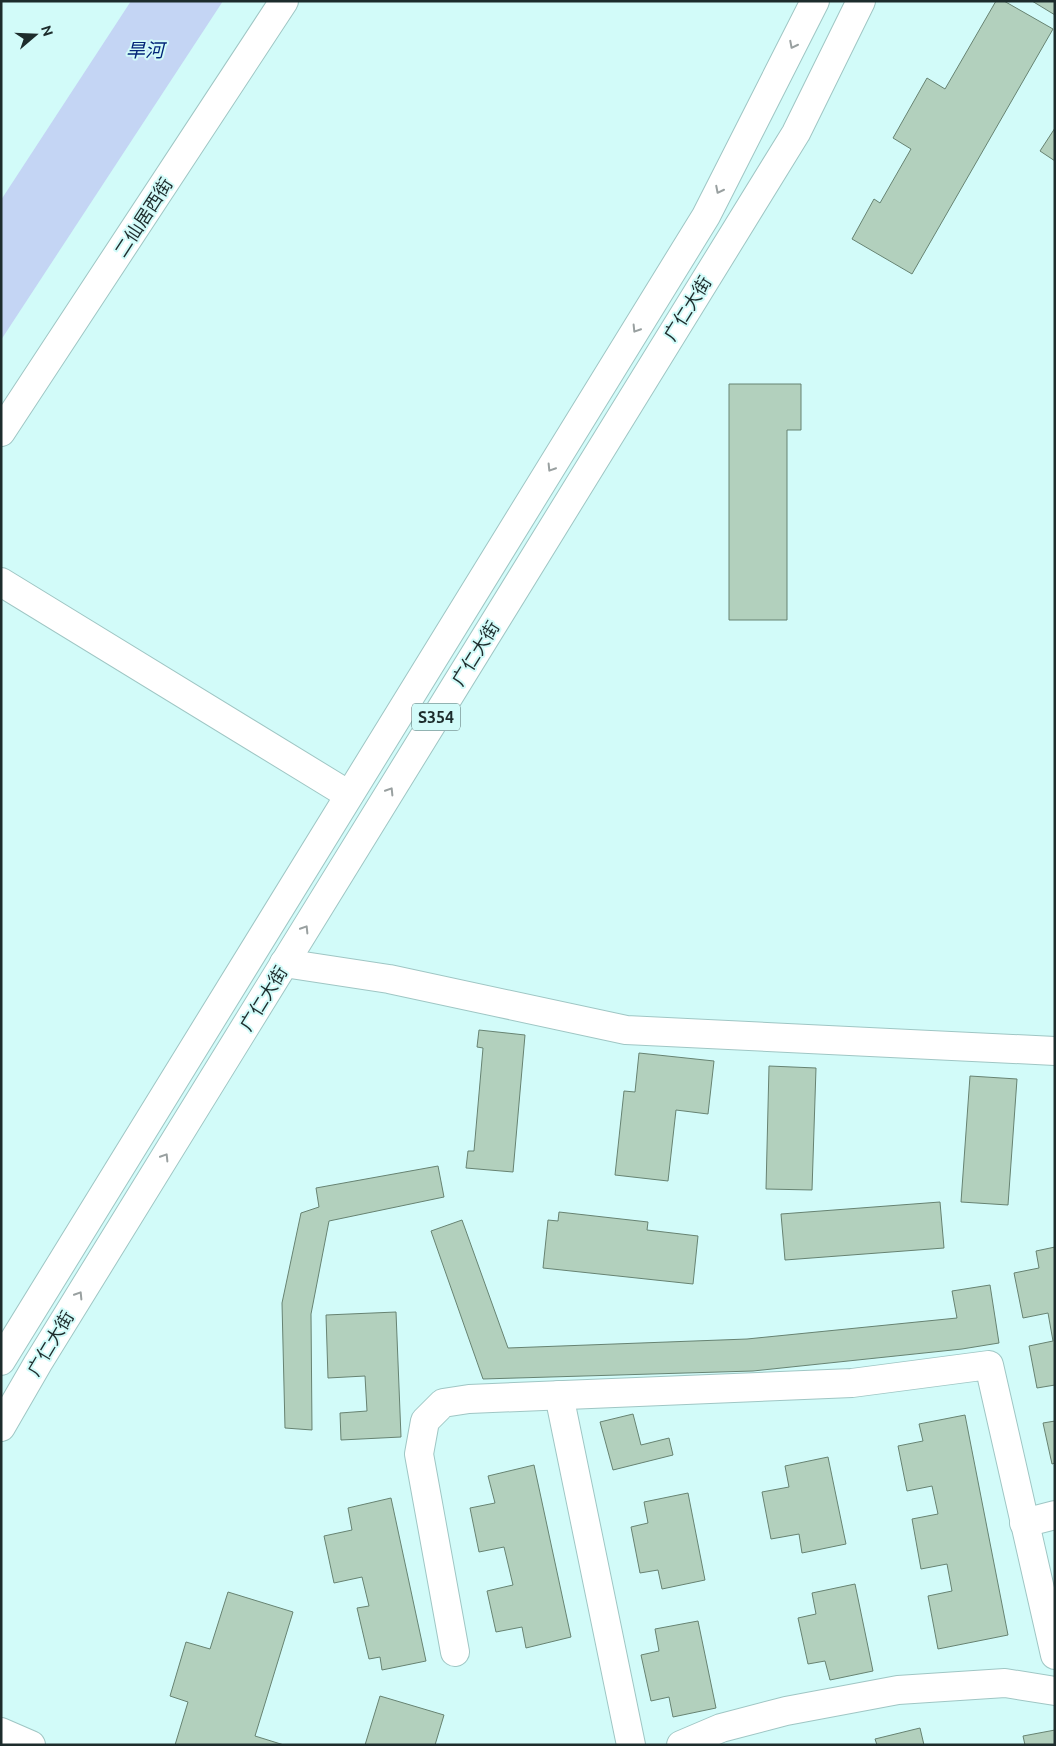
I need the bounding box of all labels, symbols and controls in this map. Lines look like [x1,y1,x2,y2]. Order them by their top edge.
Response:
north arrow [10,10,60,60]
text: N [38,23,57,38]
water label: 旱河 [126,39,168,61]
one-way arrow [788,40,799,49]
street label: 二仙居西街 [110,174,176,260]
one-way arrow [715,184,725,193]
street label: 广仁大街 [659,272,715,344]
one-way arrow [632,324,642,333]
one-way arrow [547,462,557,471]
street label: 广仁大街 [447,617,503,689]
road number: S354 [412,704,460,730]
one-way arrow [384,787,394,796]
one-way arrow [299,925,309,934]
street label: 广仁大街 [235,962,291,1034]
one-way arrow [158,1153,168,1162]
one-way arrow [73,1291,83,1300]
street label: 广仁大街 [23,1307,77,1379]

